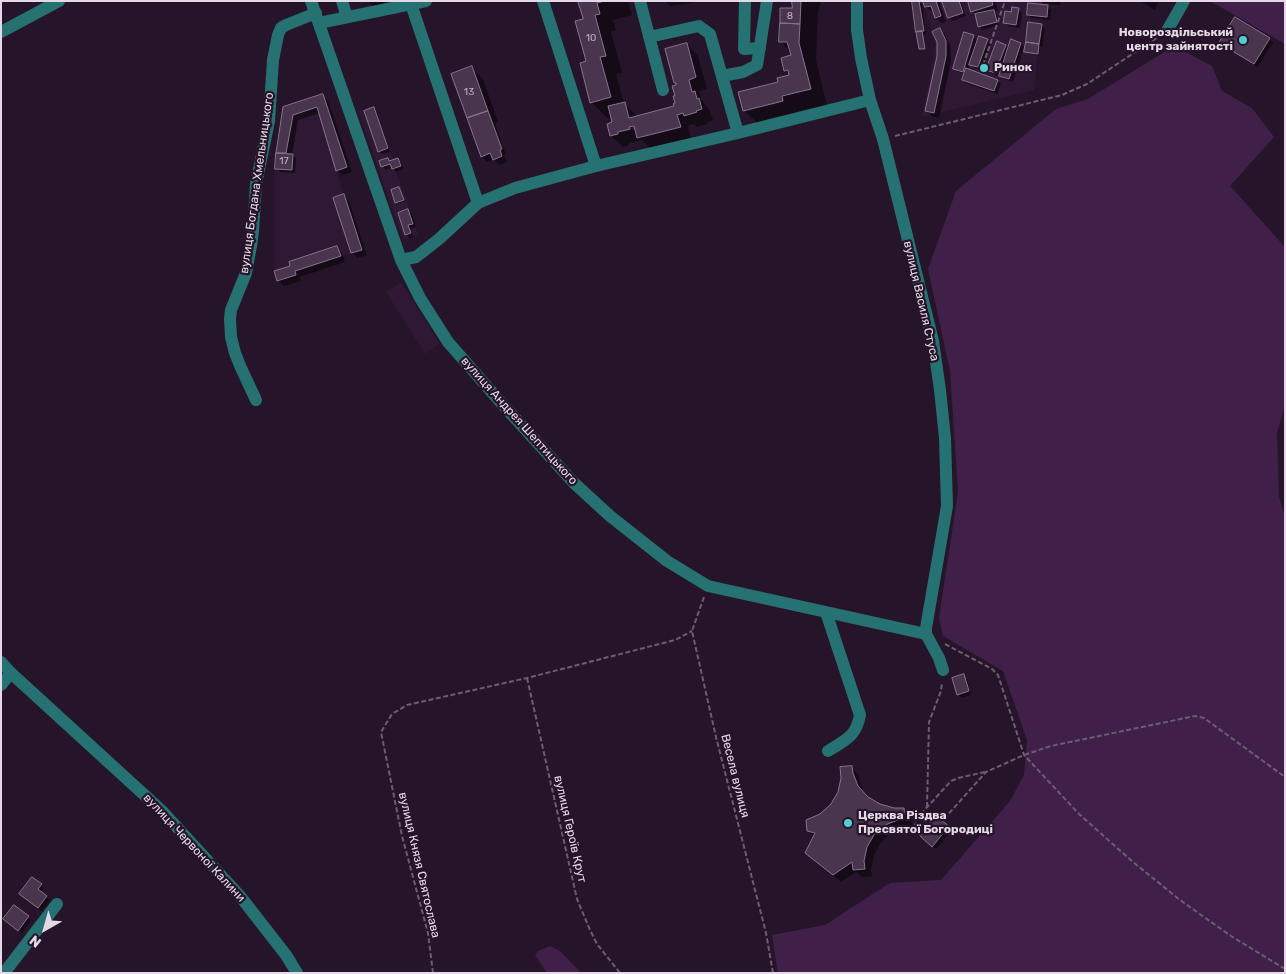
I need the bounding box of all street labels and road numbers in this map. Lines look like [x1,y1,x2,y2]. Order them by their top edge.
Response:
street label: вулиця Богдана Хмельницького [237,91,277,275]
street label: вулиця Василя Стуса [900,240,942,362]
street label: вулиця Андрея Шептицького [458,354,580,488]
street label: Весела вулиця [718,733,752,819]
street label: вулиця Героїв Крут [551,774,589,884]
street label: вулиця Червоної Калини [140,791,248,905]
street label: вулиця Князя Святослава [395,791,443,939]

